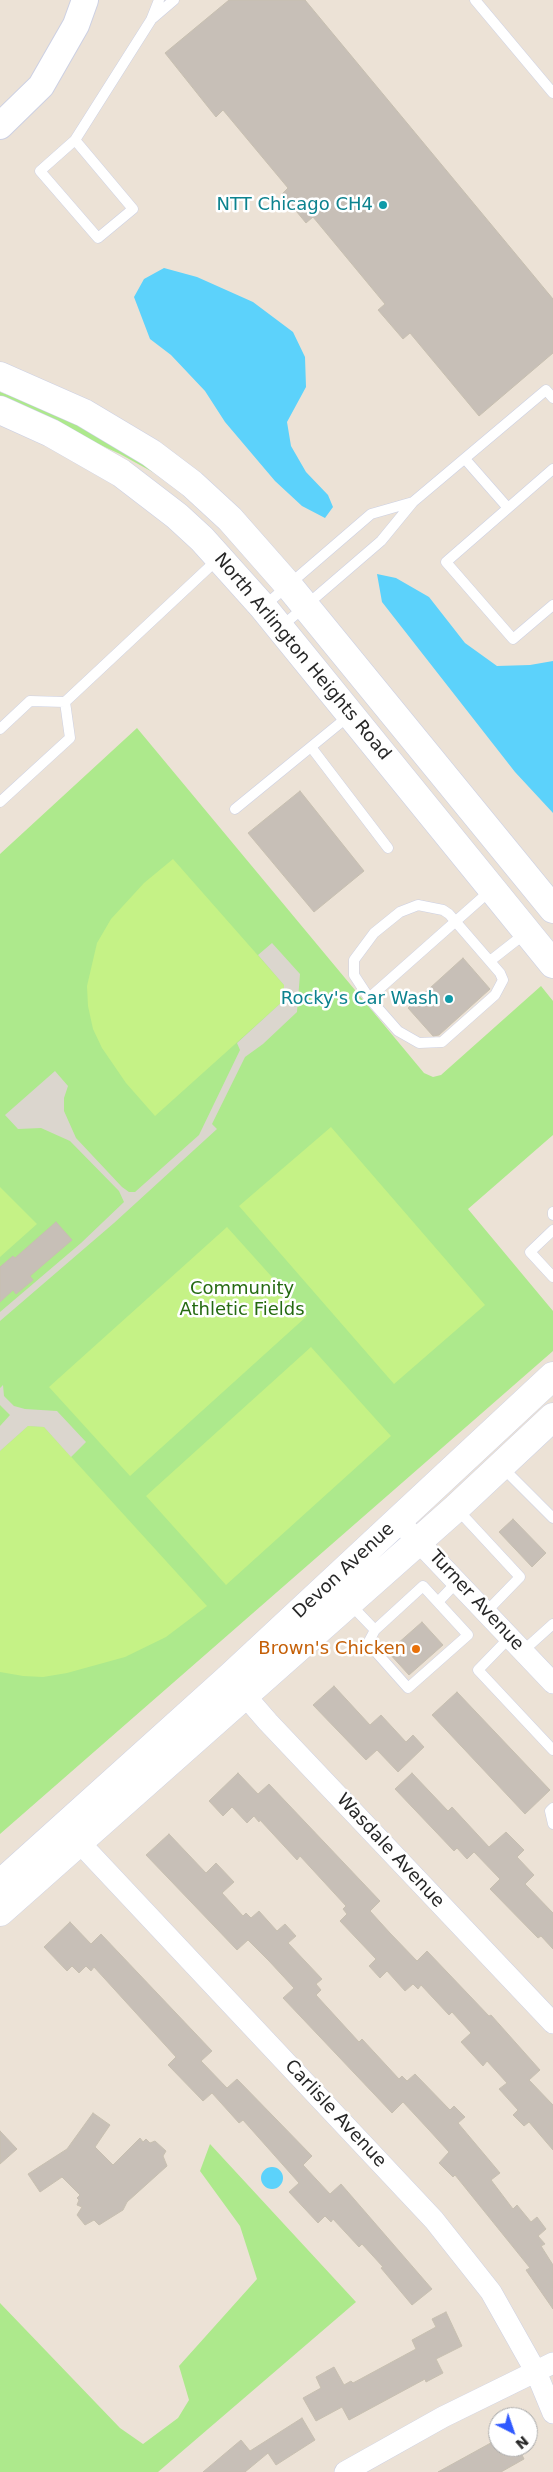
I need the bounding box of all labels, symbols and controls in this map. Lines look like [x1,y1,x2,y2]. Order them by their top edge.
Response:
place label: NTT Chicago CH4 [217,194,373,216]
marker: NTT Chicago CH4 [377,199,389,211]
street label: North Arlington Heights Road [209,549,395,765]
place label: Rocky's Car Wash [281,988,439,1010]
marker: Rocky's Car Wash [443,993,455,1005]
park label: Community Athletic Fields [179,1278,305,1320]
street label: Devon Avenue [289,1519,399,1623]
street label: Turner Avenue [424,1546,528,1656]
place label: Brown's Chicken [258,1638,406,1660]
marker: Brown's Chicken [410,1643,422,1655]
street label: Wasdale Avenue [332,1789,448,1913]
street label: Carlisle Avenue [280,2056,390,2172]
north arrow [488,2407,538,2457]
text: N [513,2433,532,2452]

